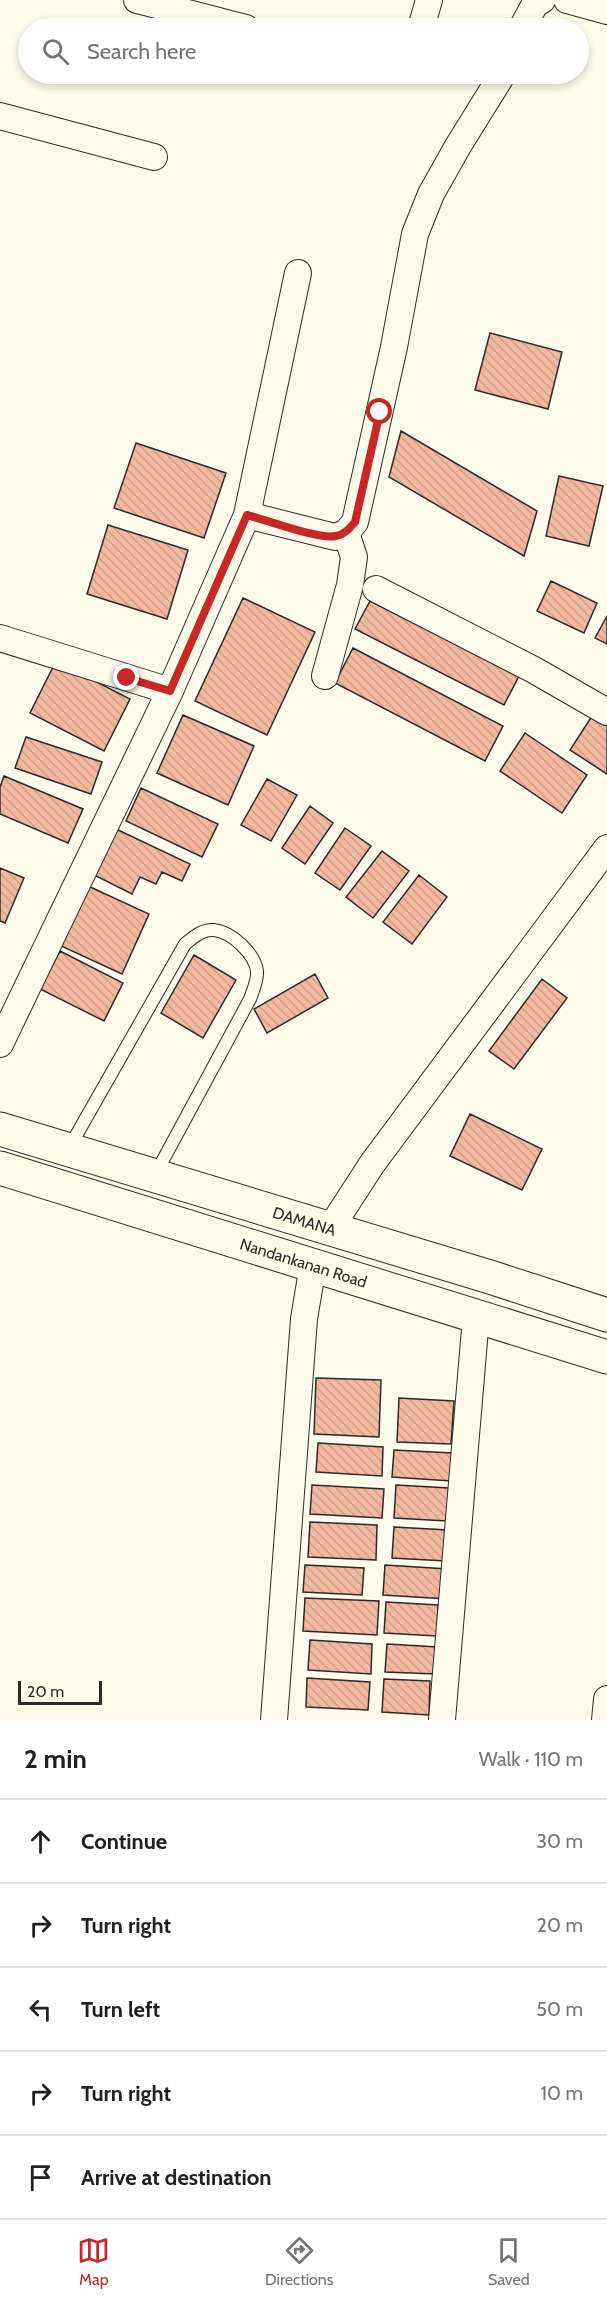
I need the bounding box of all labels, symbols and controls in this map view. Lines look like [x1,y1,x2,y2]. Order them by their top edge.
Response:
search box [18,18,589,84]
icon: search [39,35,72,68]
text: Search here [87,38,196,65]
route start [366,398,392,424]
route end [113,664,139,690]
street label: DAMANA [270,1202,339,1240]
street label: Nandankanan Road [238,1234,369,1291]
scale bar [18,1678,102,1706]
text: 20 m [27,1682,64,1701]
text: 2 min [24,1743,87,1775]
text: Walk · 110 m [479,1747,583,1771]
icon: ahead [24,1825,57,1858]
text: Continue [81,1828,167,1855]
text: 30 m [536,1829,583,1853]
icon: right [24,1909,57,1942]
text: Turn right [81,1912,171,1939]
text: 20 m [537,1913,583,1937]
icon: left [24,1993,57,2026]
text: Turn left [81,1996,160,2023]
text: 50 m [536,1997,583,2021]
icon: right [24,2077,57,2110]
text: Turn right [81,2080,171,2107]
text: 10 m [540,2081,583,2105]
icon: arrive [24,2161,57,2194]
text: Arrive at destination [81,2164,271,2191]
tab: Map [77,2234,110,2289]
tab: Directions [265,2234,333,2289]
tab: Saved [488,2234,530,2289]

